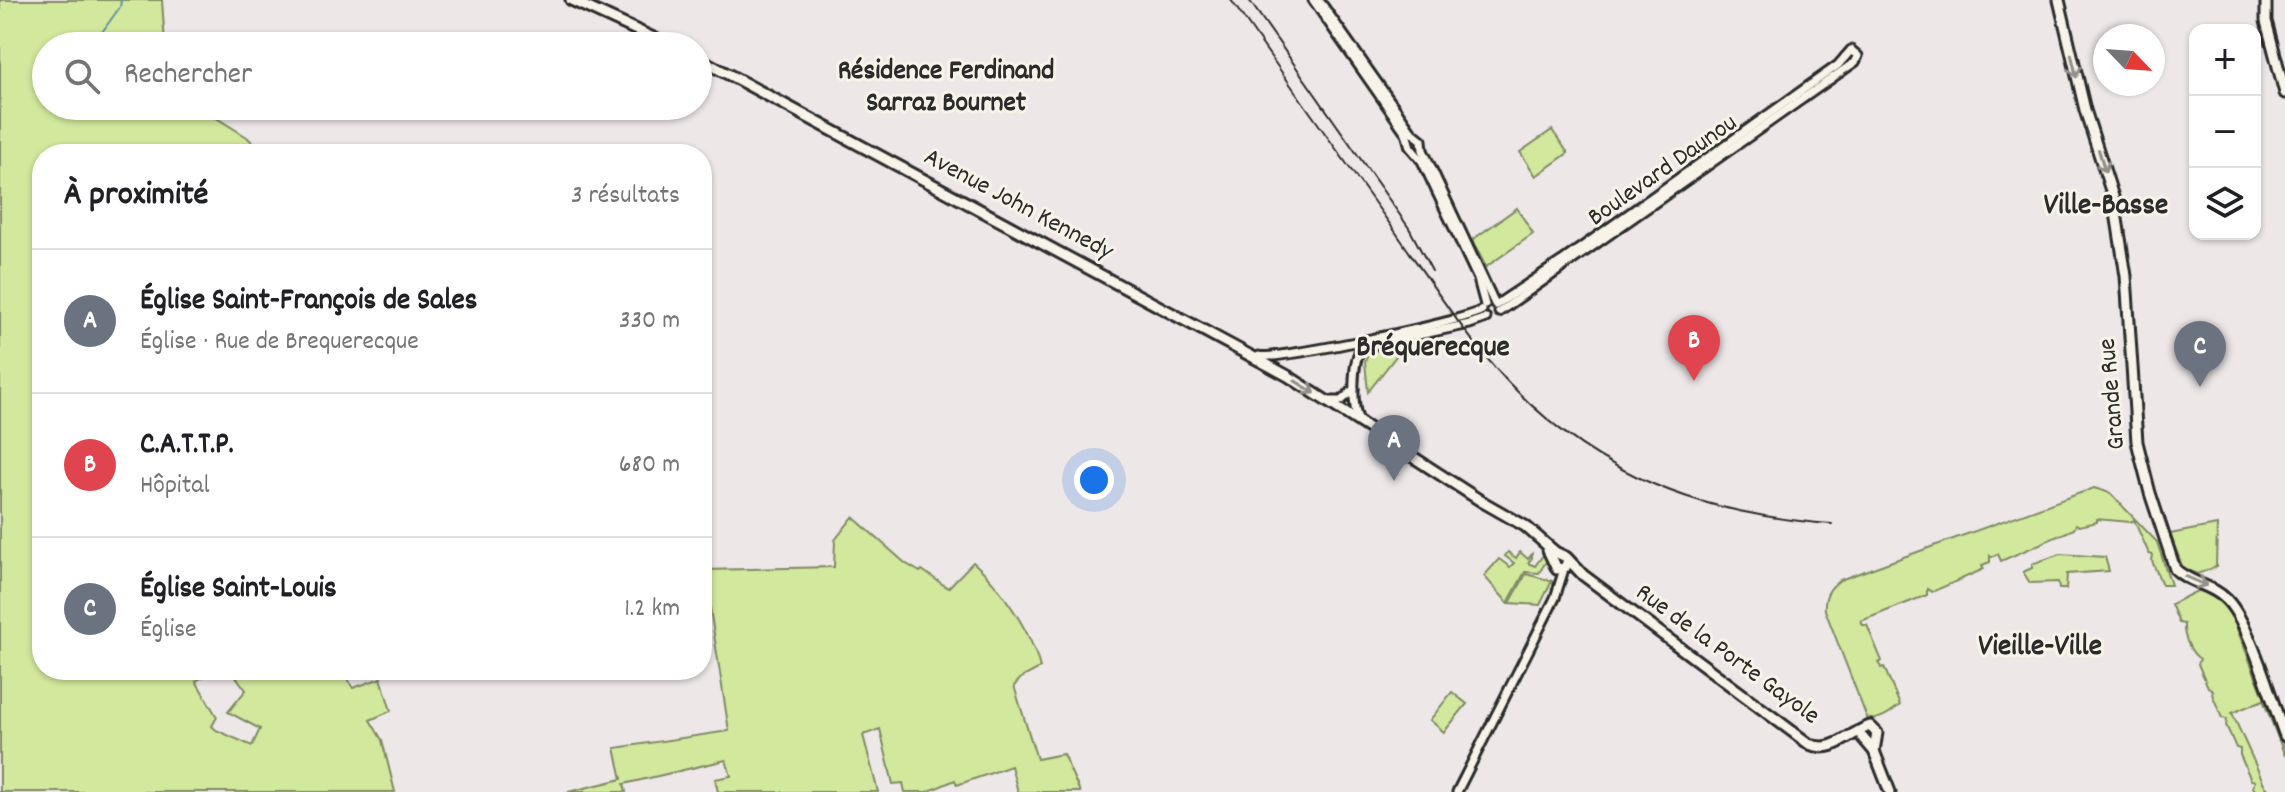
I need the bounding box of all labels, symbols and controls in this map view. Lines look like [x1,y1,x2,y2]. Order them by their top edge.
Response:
north arrow [2093,24,2165,96]
map controls [2189,24,2261,240]
button: + [2189,24,2261,96]
search box [32,32,712,120]
district label: Résidence Ferdinand Sarraz Bournet [838,53,1054,125]
one-way arrow [2067,53,2082,78]
icon: search [60,54,104,98]
text: Rechercher [124,55,252,98]
button: − [2189,96,2261,168]
street label: Boulevard Daunou [1581,106,1745,236]
street label: Avenue John Kennedy [917,139,1120,271]
one-way arrow [2096,149,2111,174]
button: layers [2189,168,2261,240]
text: À proximité [64,172,208,221]
text: 3 résultats [571,178,680,215]
district label: Ville-Basse [2044,186,2168,229]
text: Église Saint-François de Sales [140,281,477,324]
text: A [83,303,97,340]
text: 330 m [619,303,680,340]
pin: B [1668,315,1720,381]
pin: C [2174,321,2226,387]
text: Église · Rue de Brequerecque [140,324,419,361]
district label: Bréquerecque [1356,328,1510,371]
street label: Grande Rue [2090,337,2136,451]
one-way arrow [1293,380,1316,396]
pin: A [1368,415,1420,481]
text: C.A.T.T.P. [140,425,234,468]
text: B [84,447,96,484]
text: 680 m [619,447,680,484]
your location [1074,460,1114,500]
text: Hôpital [140,468,210,505]
text: Église Saint-Louis [140,569,337,612]
street label: Rue de la Porte Gayole [1627,575,1827,735]
one-way arrow [2183,575,2208,590]
text: C [84,591,96,628]
text: 1.2 km [624,591,680,628]
text: Église [140,612,197,649]
district label: Vieille-Ville [1978,627,2102,670]

